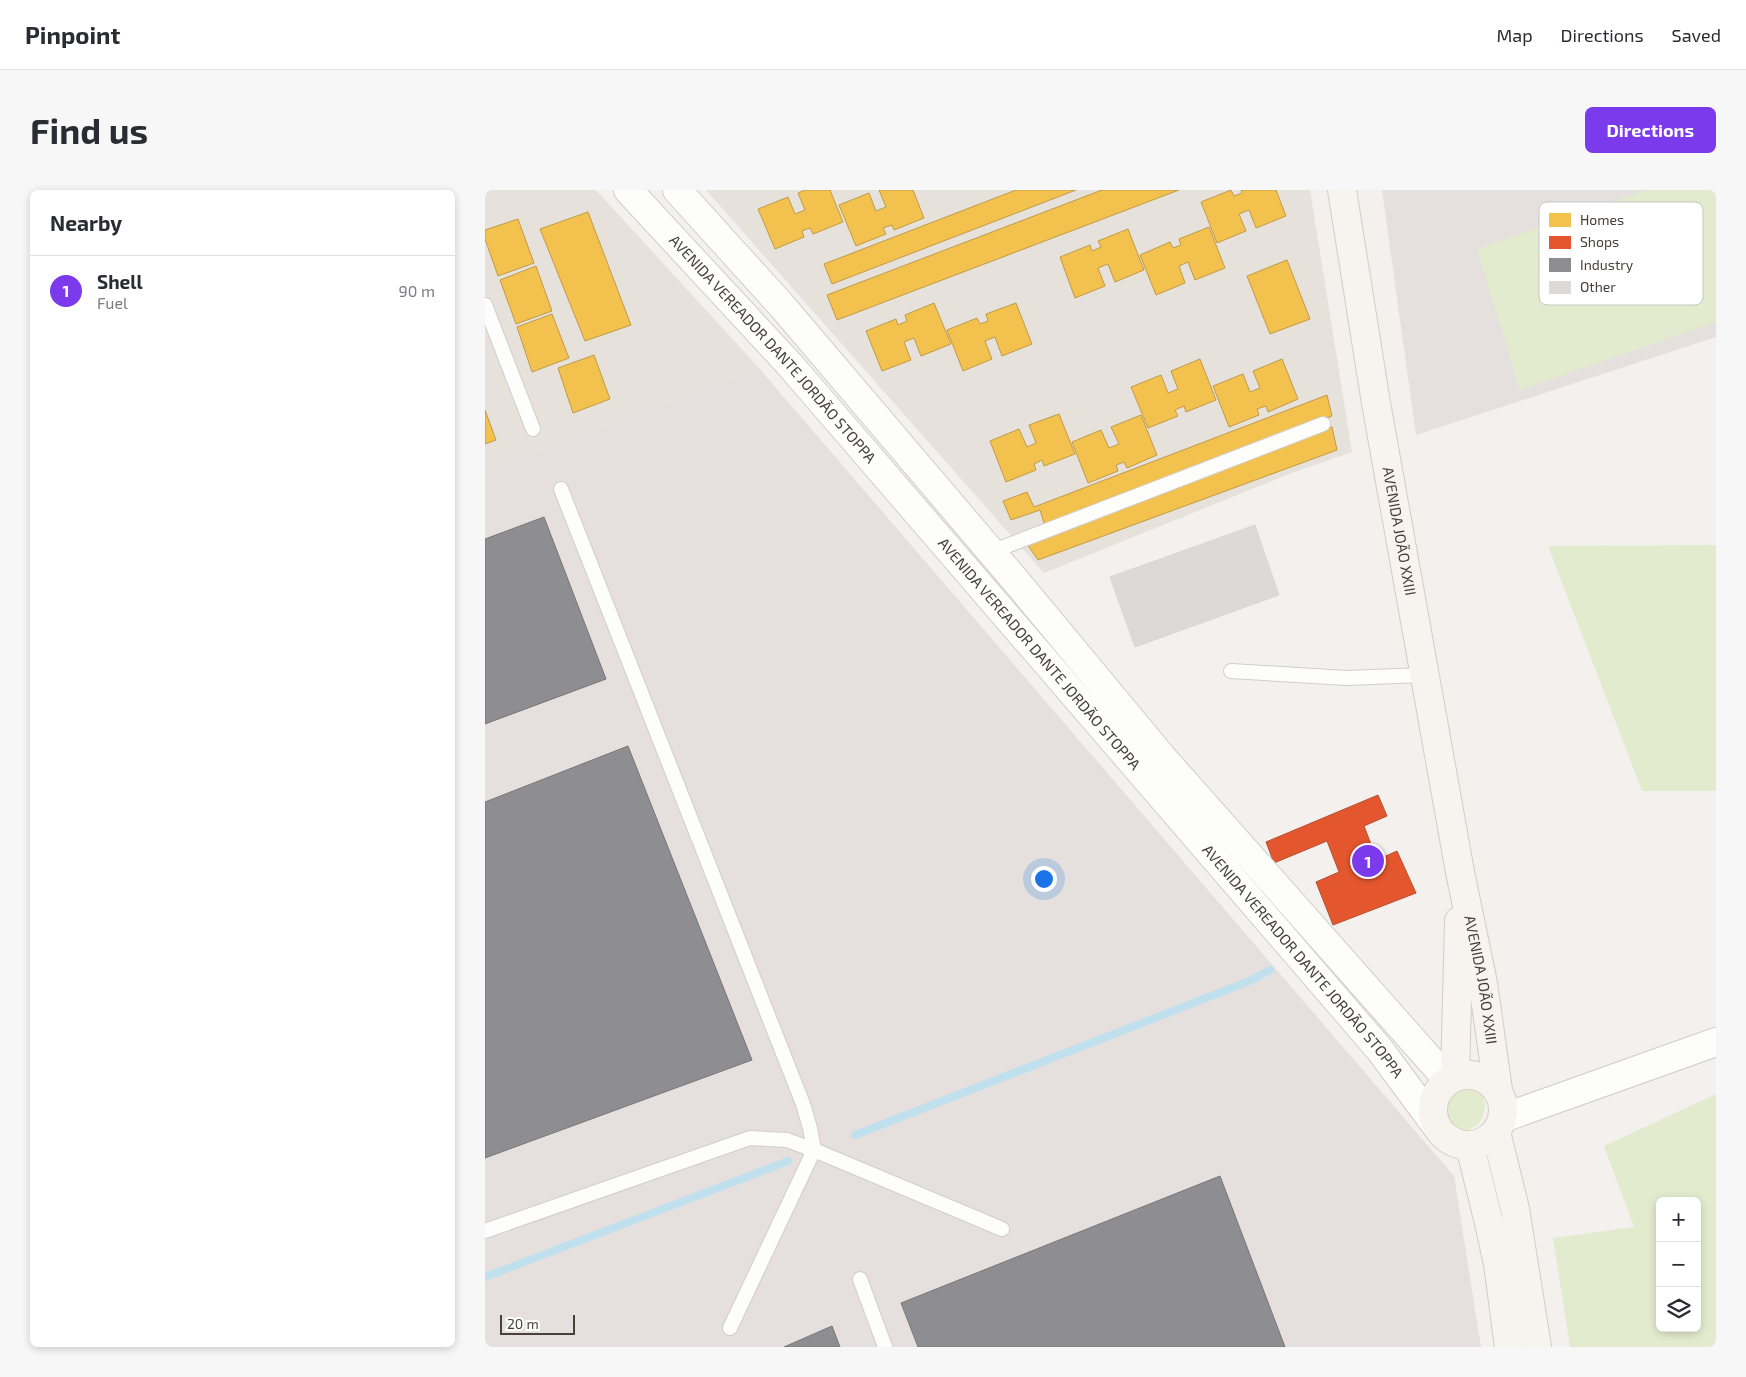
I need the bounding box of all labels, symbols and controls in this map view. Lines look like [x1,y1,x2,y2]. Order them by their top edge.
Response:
text: Pinpoint [25,20,120,49]
text: Map [1496,24,1533,46]
text: Directions [1561,24,1644,46]
text: Saved [1672,24,1721,46]
button: Directions [1585,107,1716,153]
text: Find us [30,109,148,151]
legend [1539,202,1703,305]
text: Nearby [50,210,122,235]
text: Homes [1580,211,1624,228]
street label: AVENIDA VEREADOR DANTE JORDÃO STOPPA [666,231,881,467]
text: Shops [1580,233,1619,250]
text: Industry [1580,256,1634,273]
text: Shell [97,270,143,293]
text: Other [1580,278,1616,295]
text: 1 [63,281,69,300]
text: 90 m [399,281,435,300]
text: Fuel [97,293,128,312]
street label: AVENIDA JOÃO XXIII [1380,465,1420,597]
street label: AVENIDA VEREADOR DANTE JORDÃO STOPPA [935,534,1145,774]
street label: AVENIDA VEREADOR DANTE JORDÃO STOPPA [1199,841,1408,1082]
pin: 1 [1352,842,1384,880]
your location [1031,866,1057,892]
street label: AVENIDA JOÃO XXIII [1461,914,1501,1045]
map controls [1656,1197,1701,1332]
button: + [1656,1197,1701,1242]
button: − [1656,1242,1701,1287]
button: layers [1656,1287,1701,1332]
scale bar [500,1312,575,1335]
text: 20 m [507,1315,539,1332]

